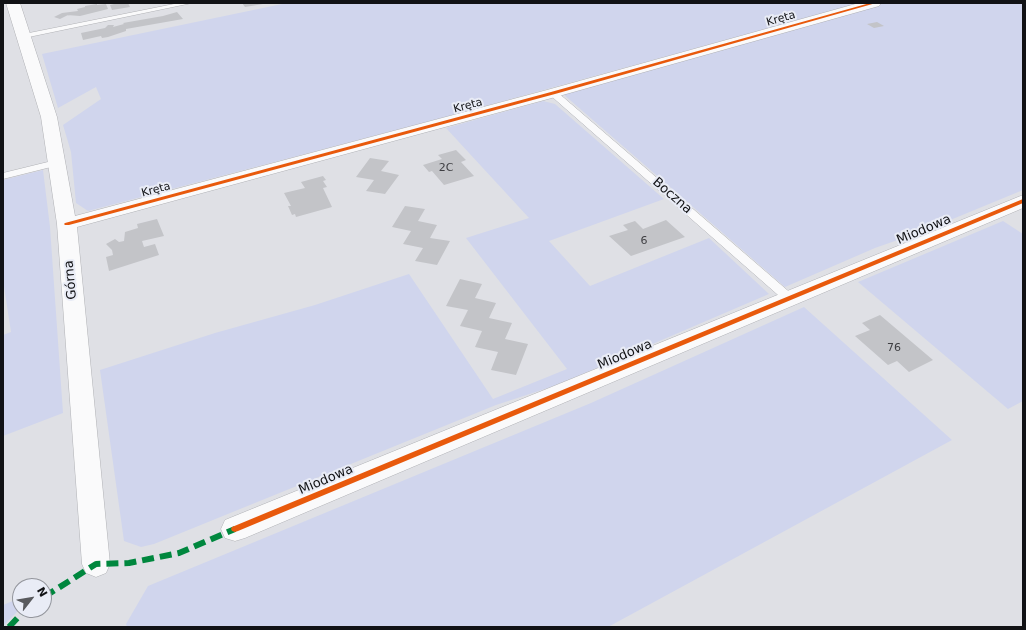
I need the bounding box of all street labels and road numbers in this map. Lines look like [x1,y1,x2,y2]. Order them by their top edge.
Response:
street label: Kręta [765,9,797,29]
street label: Kręta [452,96,484,116]
street label: Boczna [649,175,695,217]
street label: Kręta [140,180,172,200]
street label: Miodowa [894,212,954,248]
street label: Górna [62,260,80,300]
street label: Miodowa [595,337,655,373]
street label: Miodowa [296,462,356,498]

